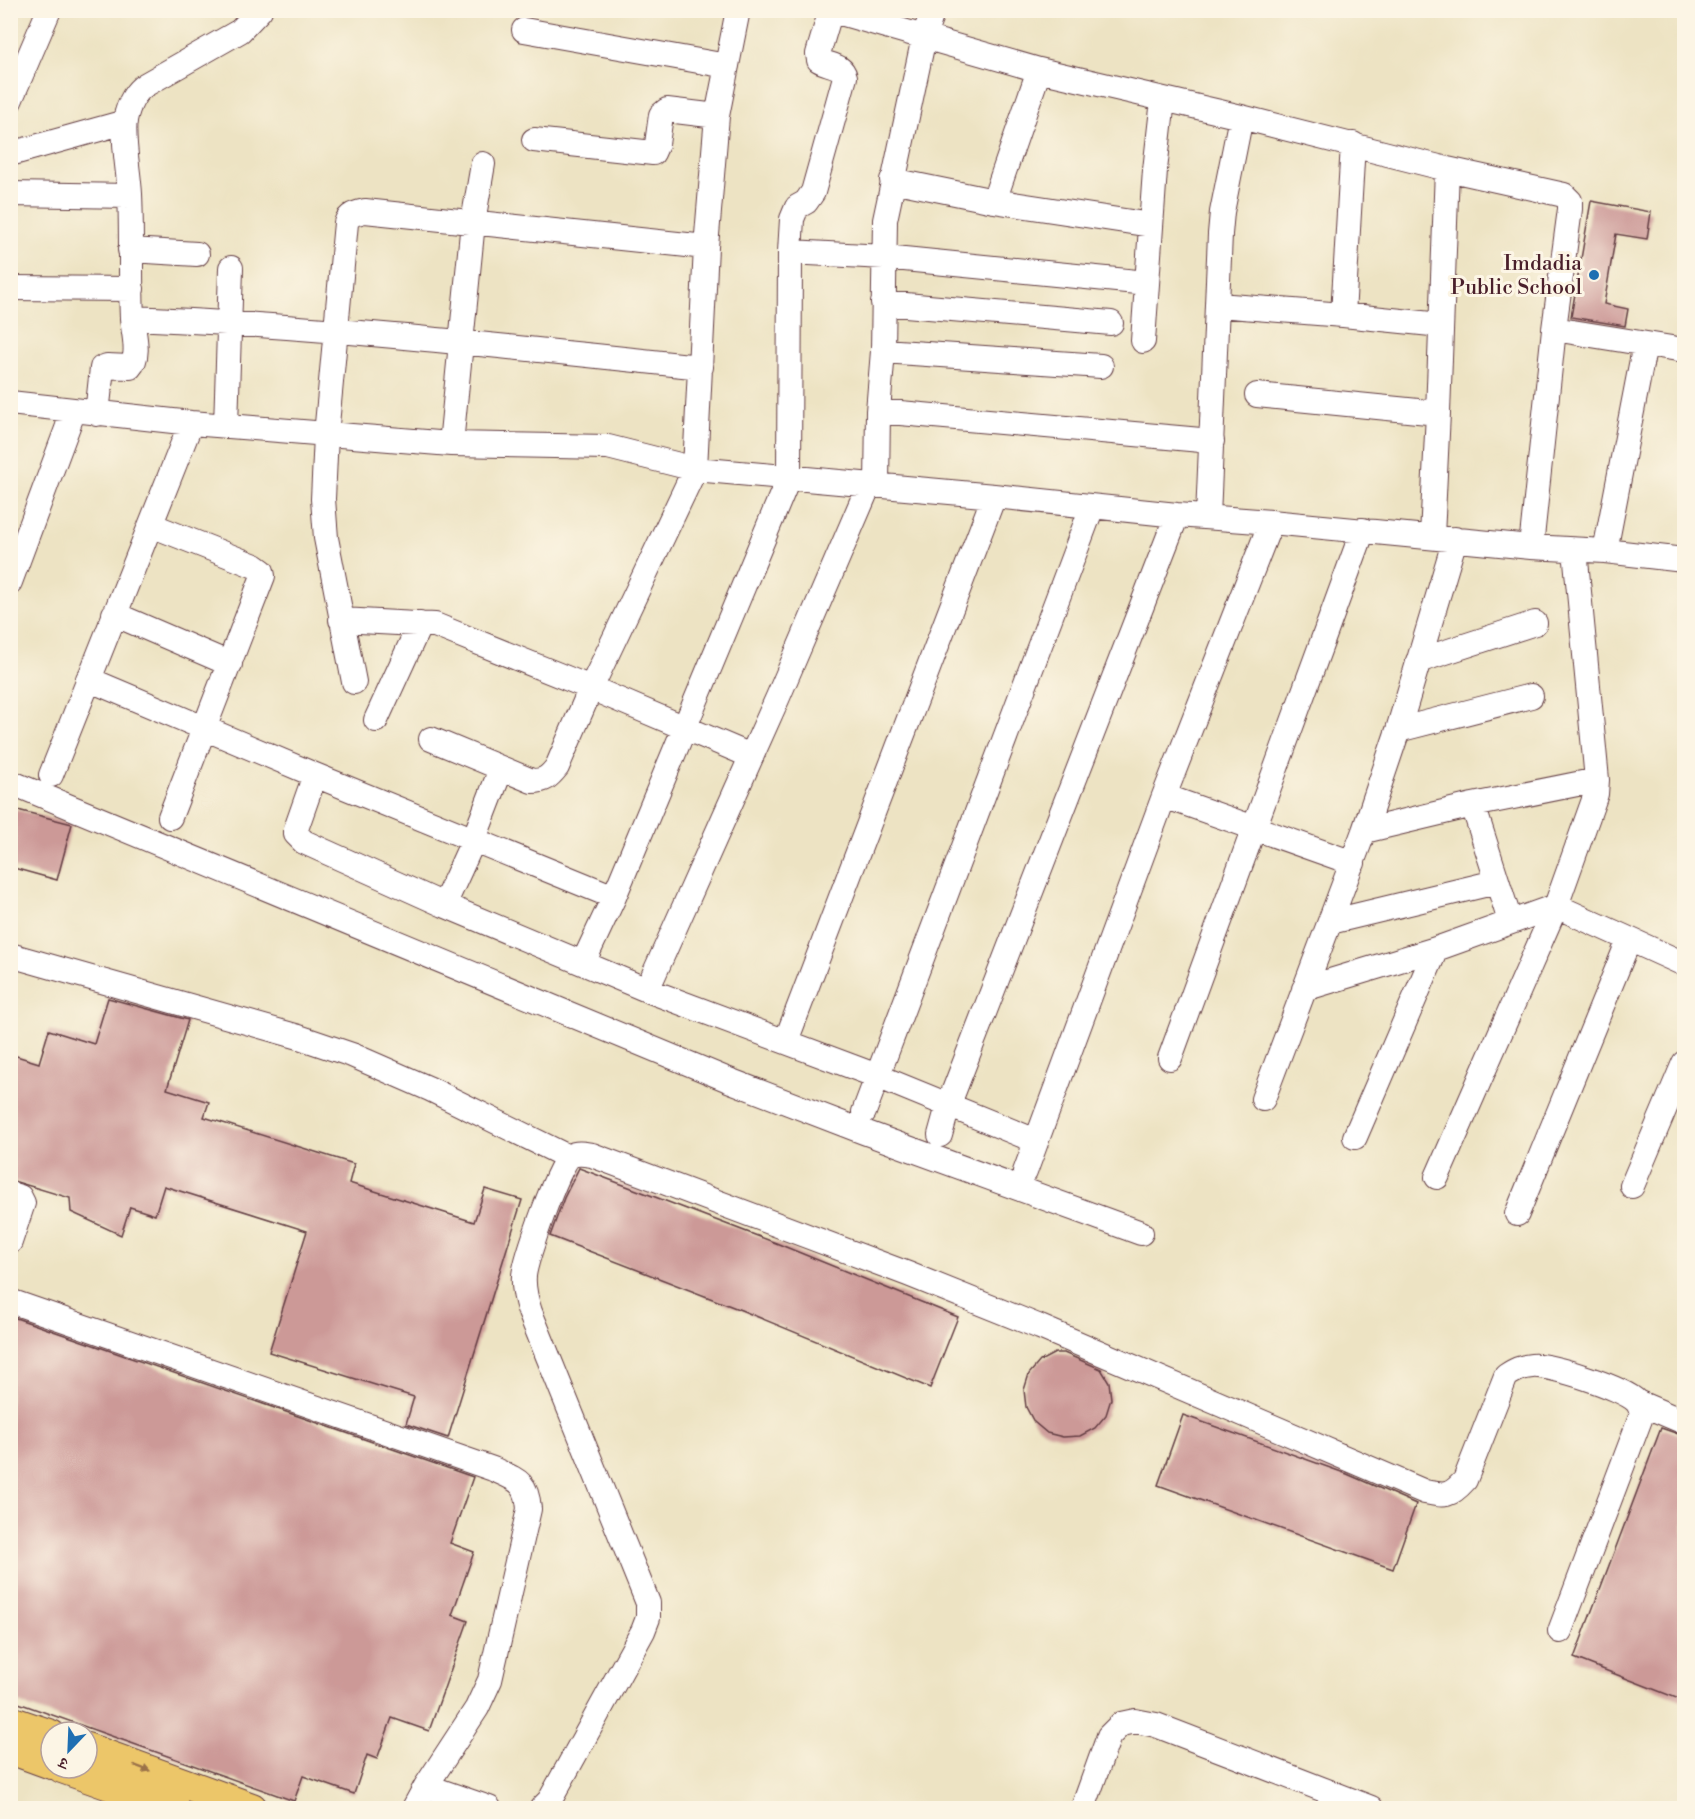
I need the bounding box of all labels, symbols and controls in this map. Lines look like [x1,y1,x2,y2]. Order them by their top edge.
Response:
place label: Imdadia Public School [1451,251,1582,301]
marker: Imdadia Public School [1587,268,1601,282]
north arrow [39,1720,99,1780]
text: उ [54,1751,72,1774]
one-way arrow [133,1764,151,1774]

